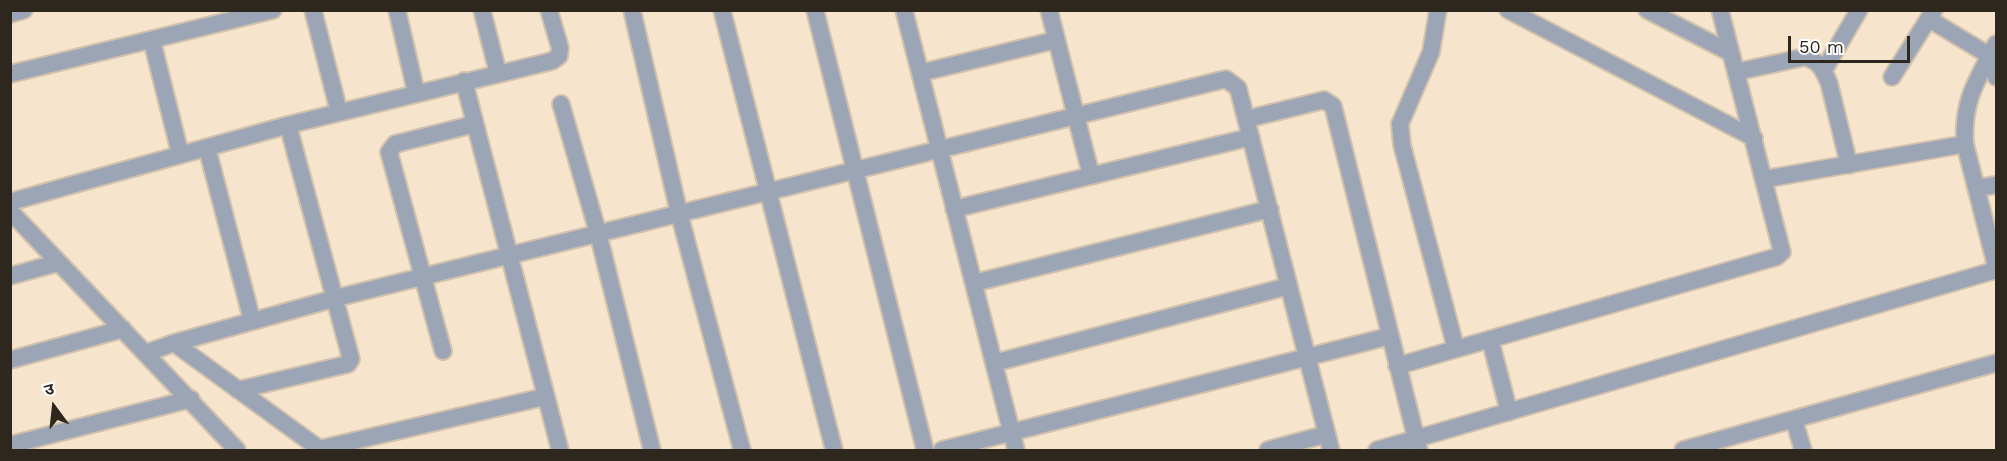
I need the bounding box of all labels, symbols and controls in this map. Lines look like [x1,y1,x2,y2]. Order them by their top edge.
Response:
scale bar [1791,24,1912,62]
text: 50 m [1799,36,1844,57]
north arrow [24,377,84,437]
text: उ [42,379,56,400]

